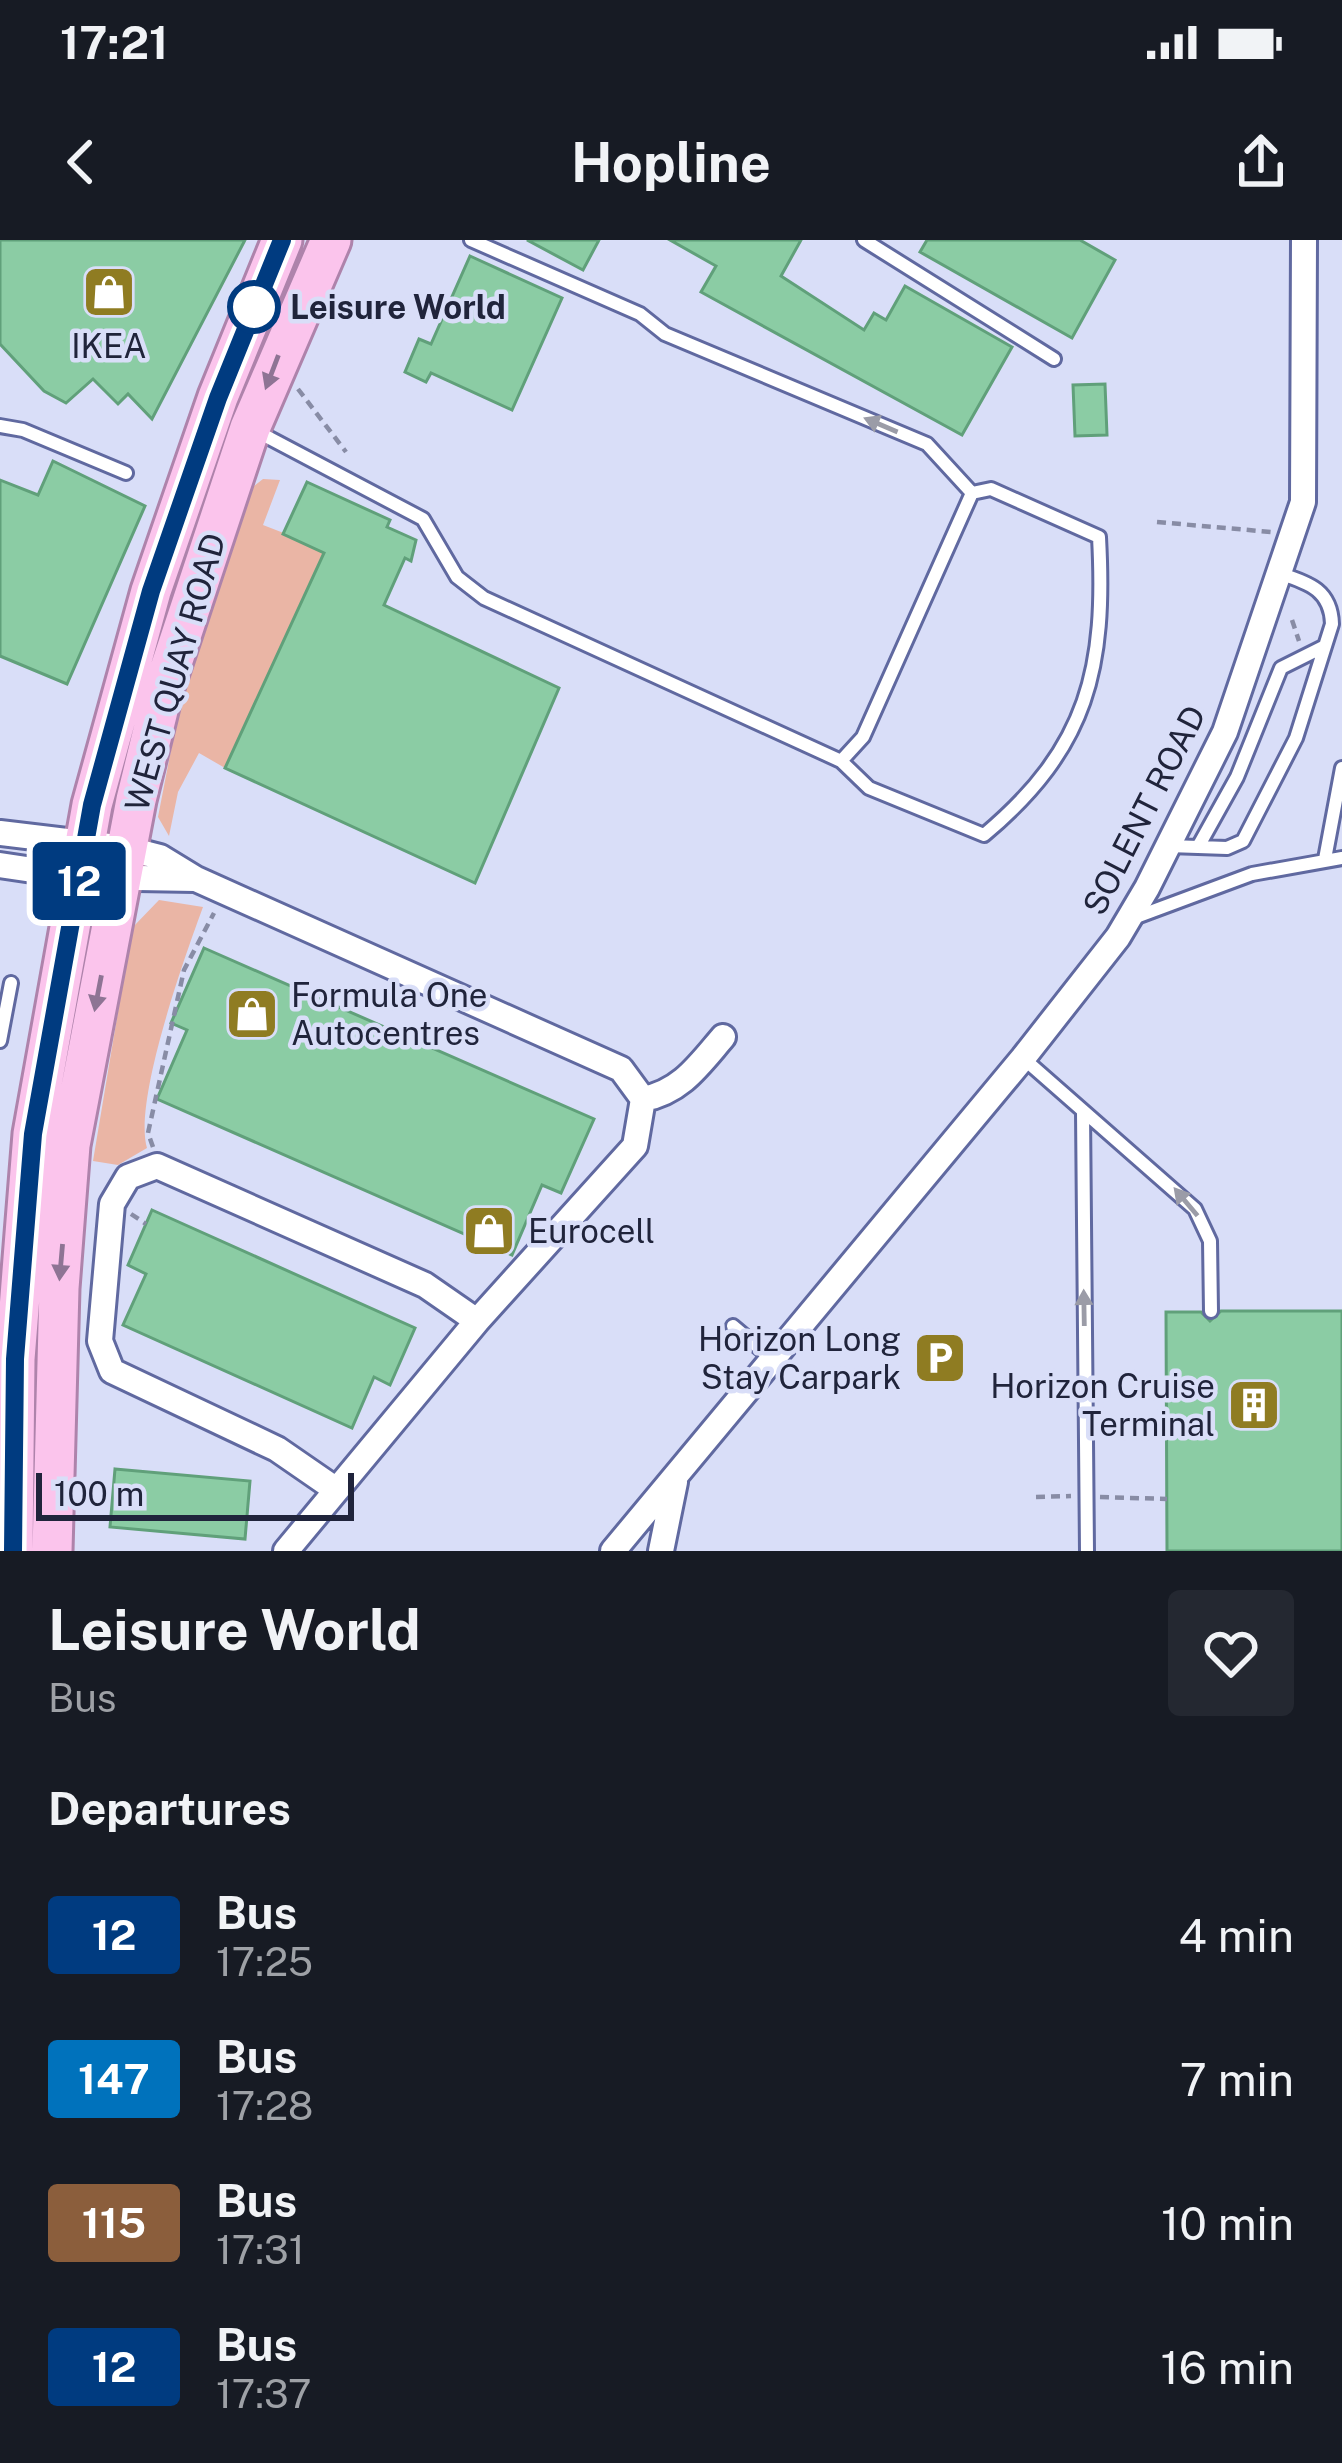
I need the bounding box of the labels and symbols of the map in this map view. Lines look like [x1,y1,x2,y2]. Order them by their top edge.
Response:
shop icon: IKEA [81,264,137,320]
marker: Leisure World [229,282,279,332]
place label: Leisure World [290,288,506,326]
place label: IKEA [71,327,147,365]
one-way arrow [262,354,281,390]
one-way arrow [863,414,898,434]
street label: WEST QUAY ROAD [117,529,233,815]
street label: SOLENT ROAD [1075,699,1213,921]
line badge: 12 [25,842,133,920]
one-way arrow [89,975,107,1013]
place label: Formula One Autocentres [291,976,487,1052]
shop icon: Formula One Autocentres [224,986,280,1042]
one-way arrow [1174,1187,1199,1218]
shop icon: Eurocell [461,1203,517,1259]
place label: Eurocell [528,1212,655,1250]
one-way arrow [51,1244,70,1281]
one-way arrow [1074,1288,1094,1326]
place label: Horizon Long Stay Carpark [698,1320,901,1396]
parking icon: Horizon Long Stay Carpark [912,1330,968,1386]
place label: Horizon Cruise Terminal [990,1367,1215,1443]
building icon: Horizon Cruise Terminal [1226,1377,1282,1433]
scale bar [36,1467,354,1520]

